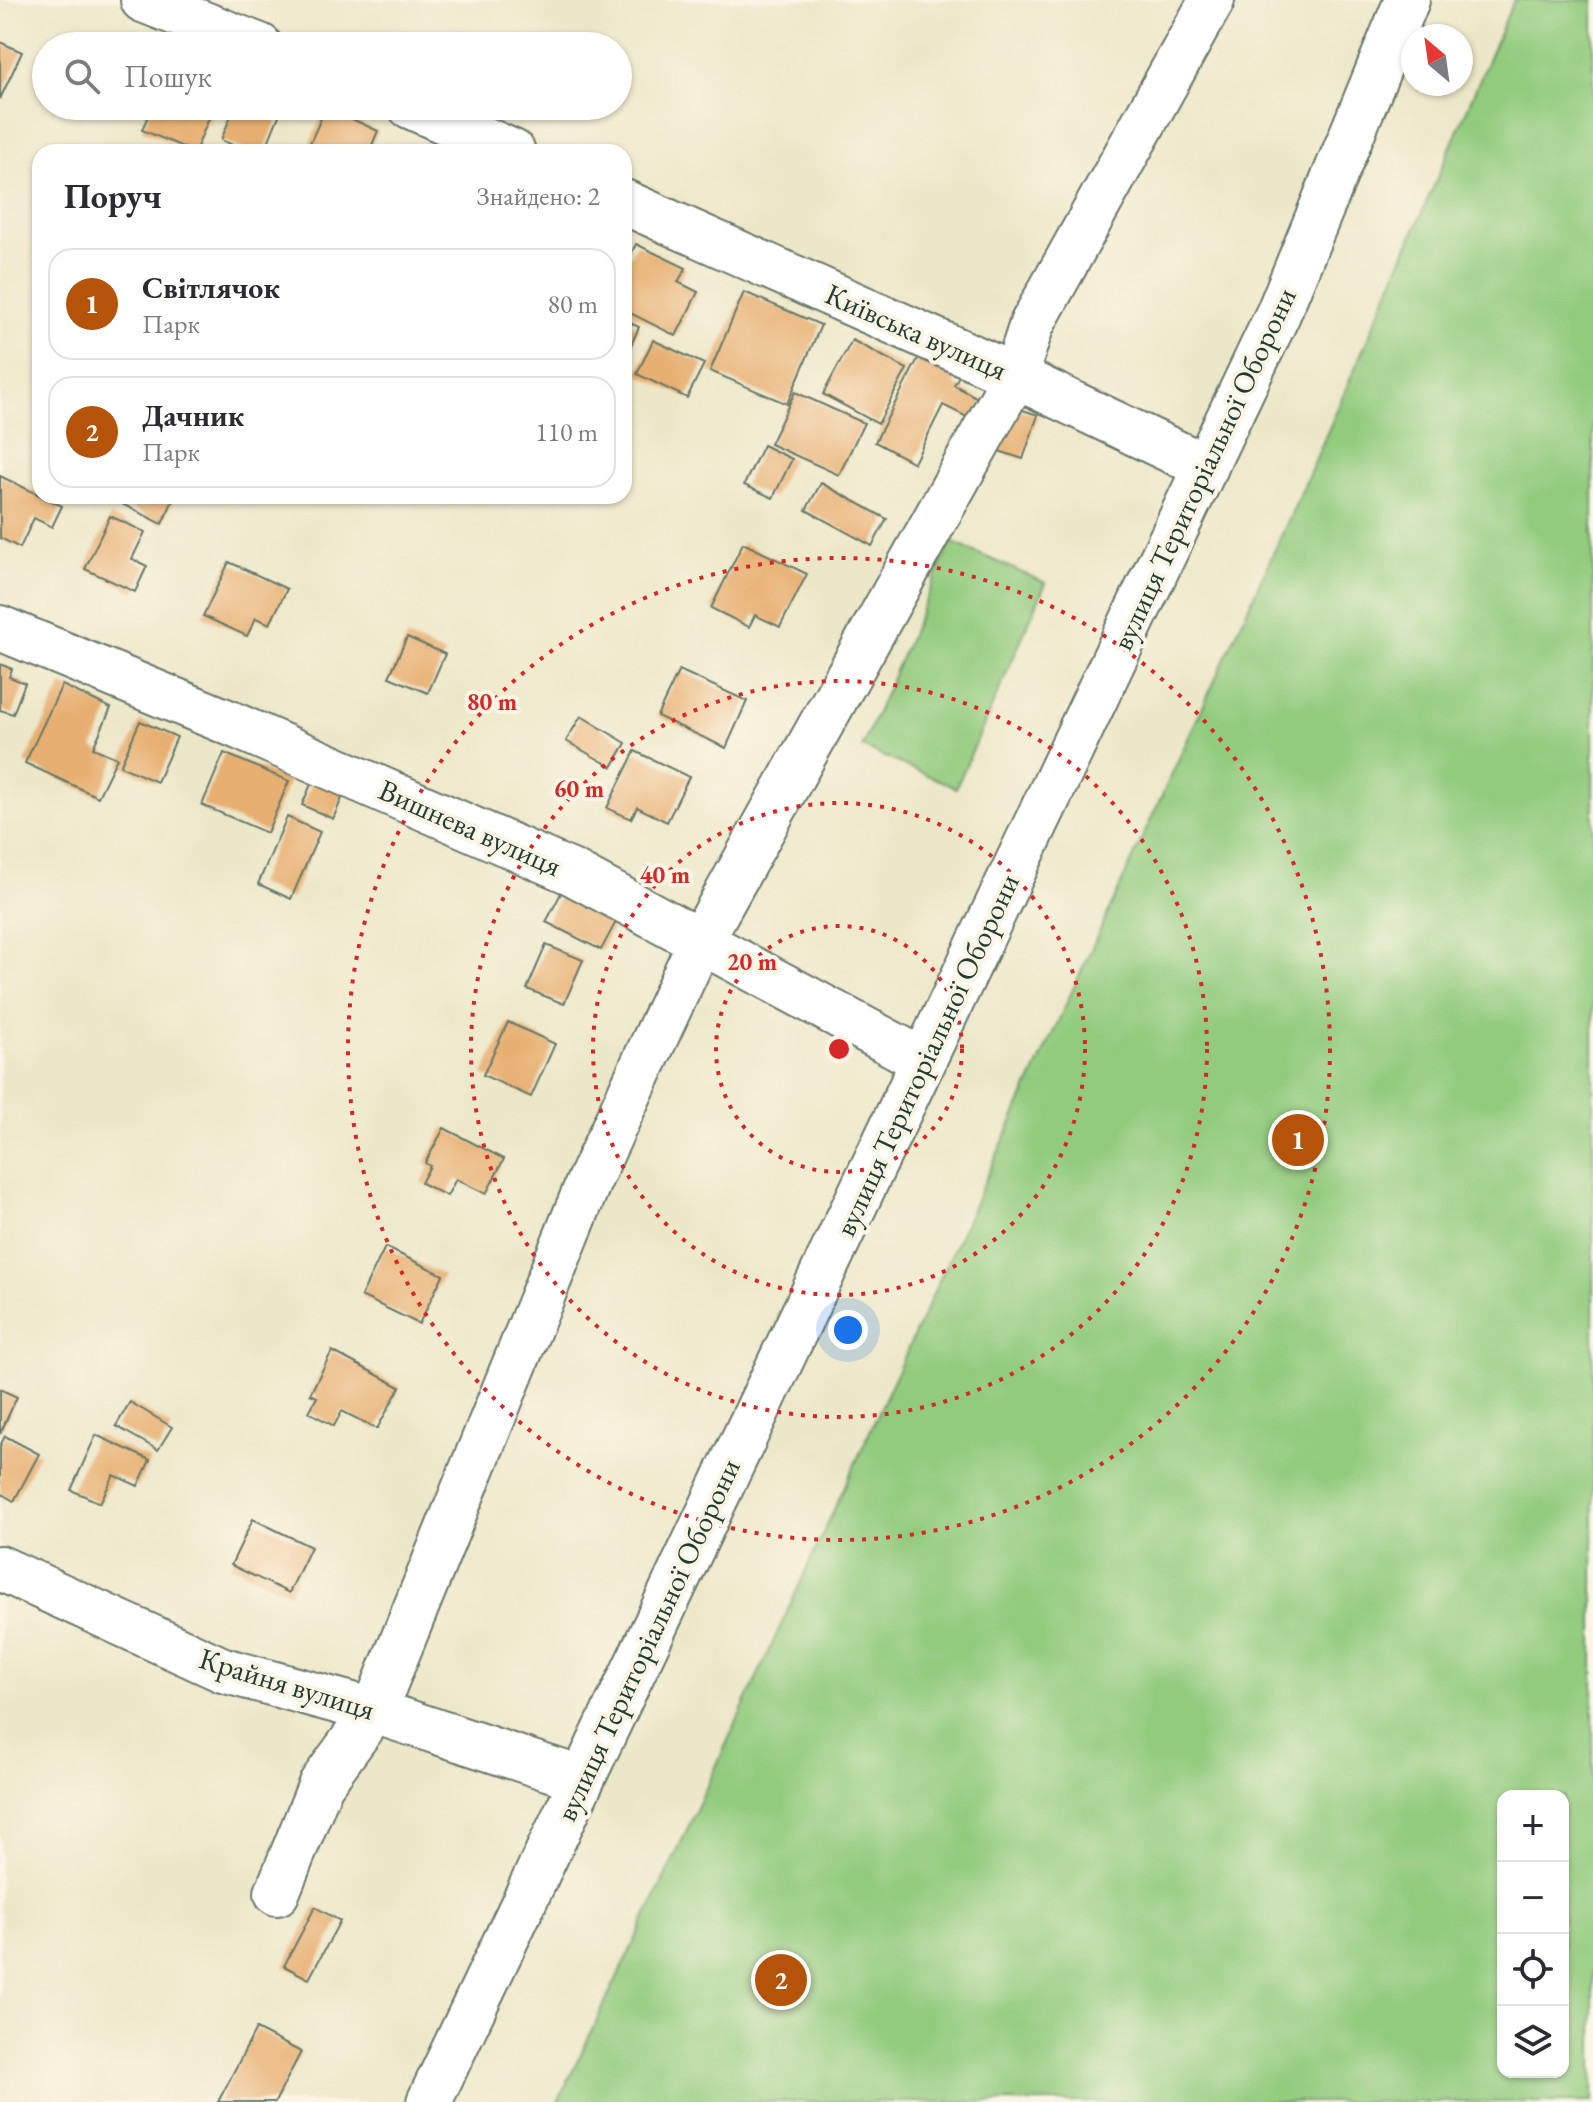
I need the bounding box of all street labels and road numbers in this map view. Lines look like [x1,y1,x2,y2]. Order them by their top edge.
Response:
street label: Київська вулиця [819,274,1013,389]
street label: вулиця Територіальної Оборони [1102,281,1305,656]
street label: Вишнева вулиця [373,770,568,885]
street label: вулиця Територіальної Оборони [825,867,1028,1242]
street label: вулиця Територіальної Оборони [546,1452,749,1827]
street label: Крайня вулиця [195,1638,380,1729]

